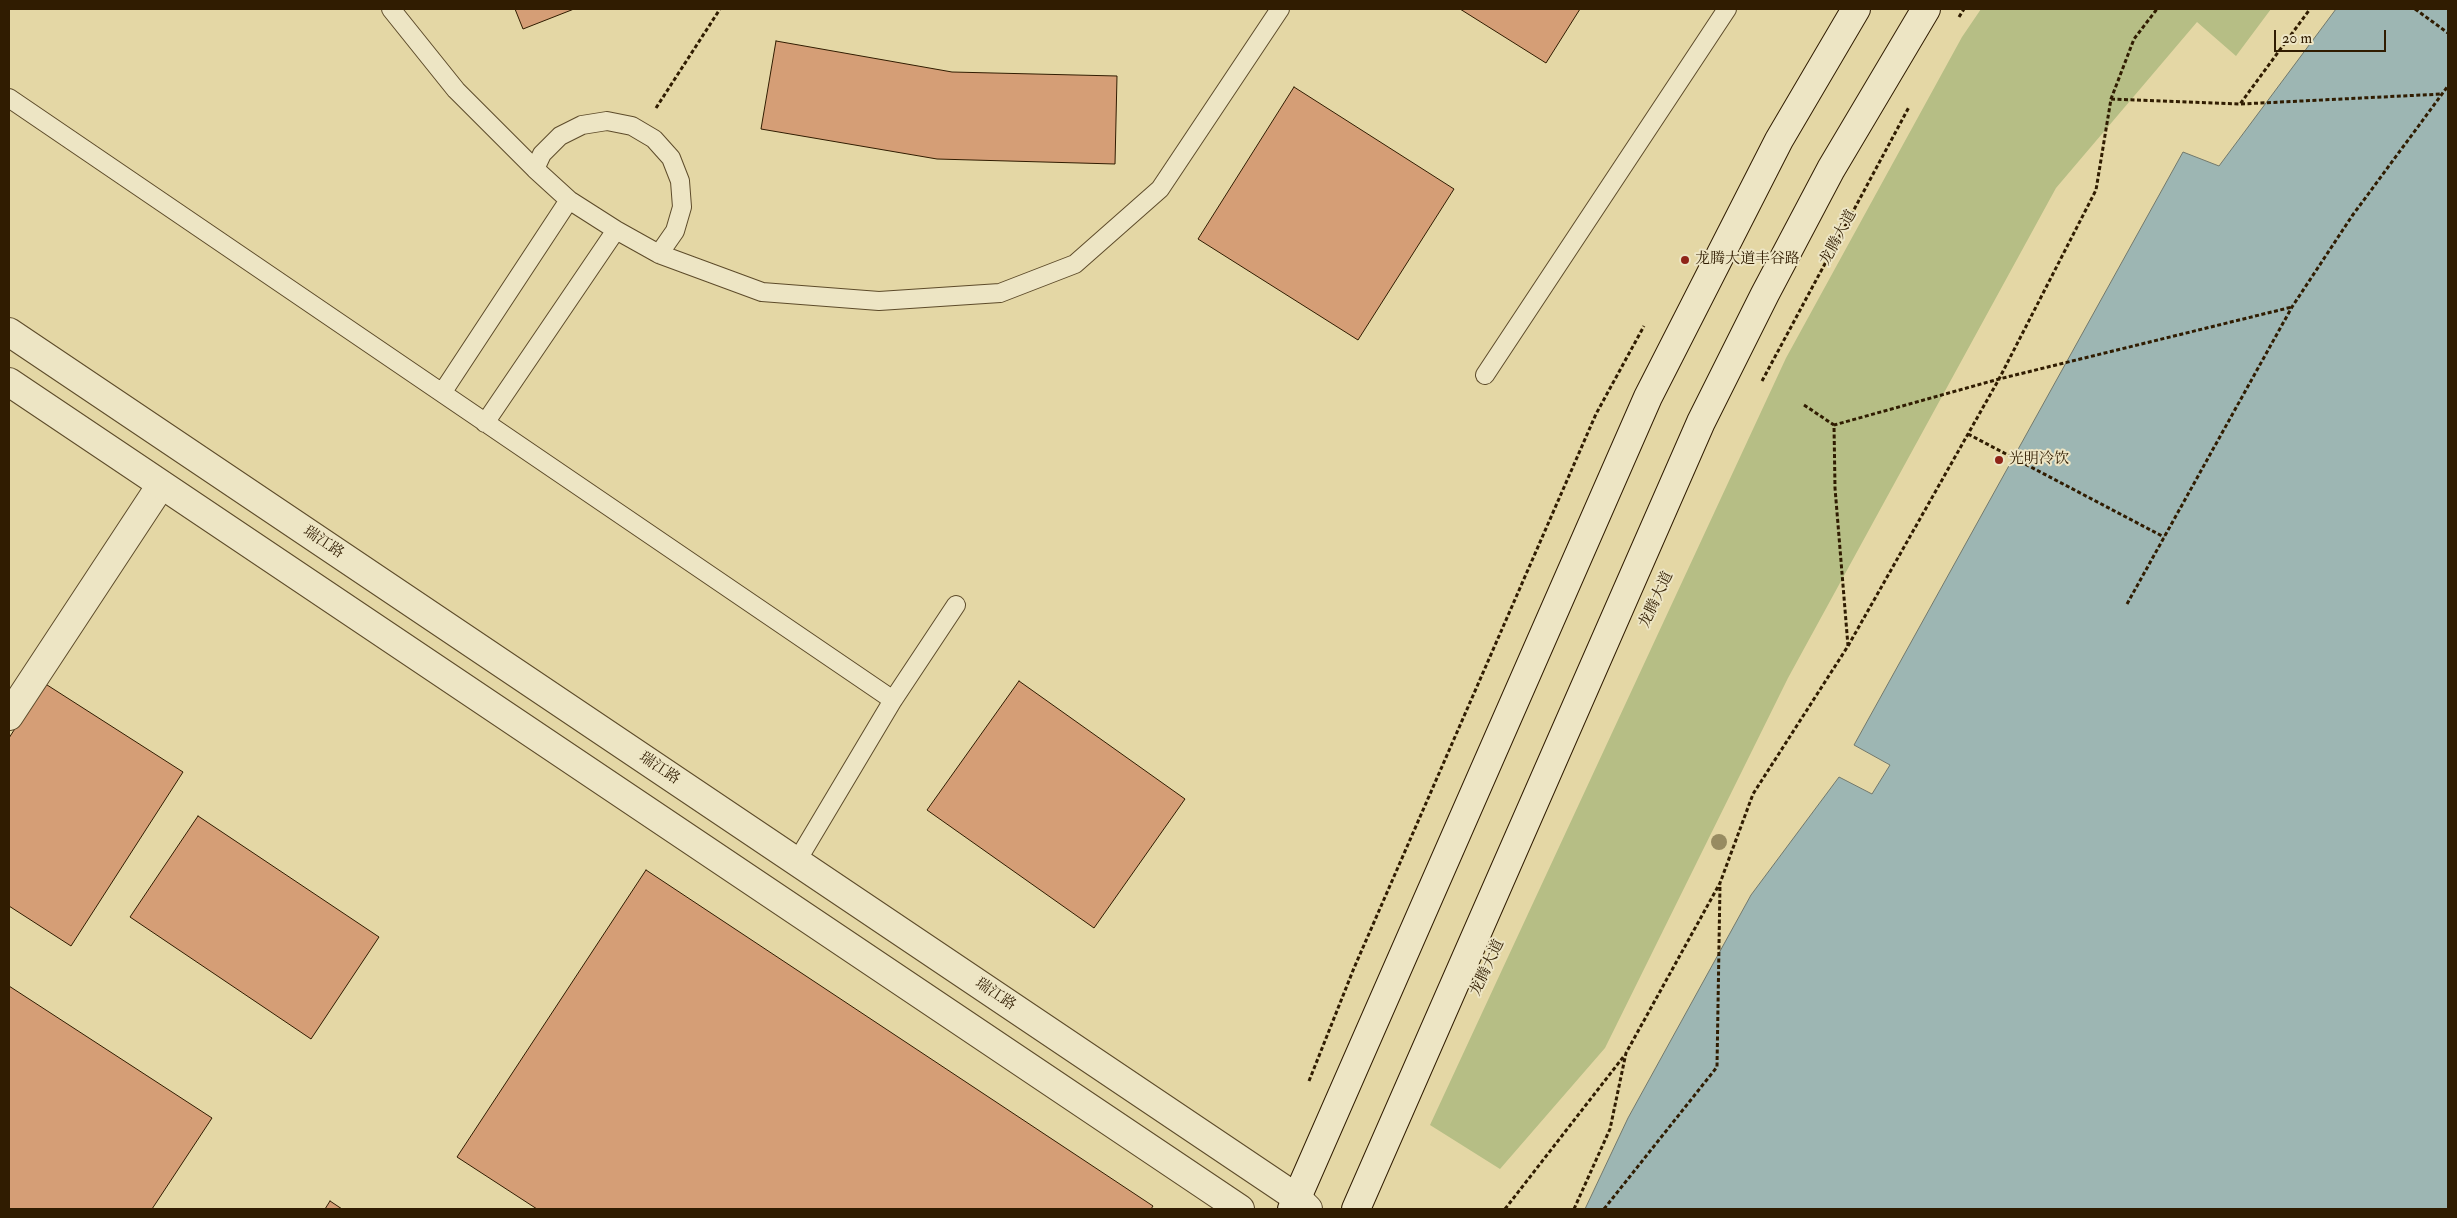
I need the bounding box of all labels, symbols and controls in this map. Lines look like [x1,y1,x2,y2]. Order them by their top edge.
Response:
scale bar [2277,20,2390,52]
text: 20 m [2282,29,2312,48]
street label: 龙腾大道 [1817,207,1861,269]
place label: 龙腾大道丰谷路 [1695,251,1800,269]
marker: 龙腾大道丰谷路 [1679,254,1691,266]
place label: 光明冷饮 [2009,451,2069,469]
marker: 光明冷饮 [1993,454,2005,466]
street label: 瑞江路 [299,523,347,563]
street label: 龙腾大道 [1636,569,1678,631]
street label: 瑞江路 [635,749,683,789]
street label: 龙腾大道 [1467,937,1509,999]
street label: 瑞江路 [971,975,1019,1015]

